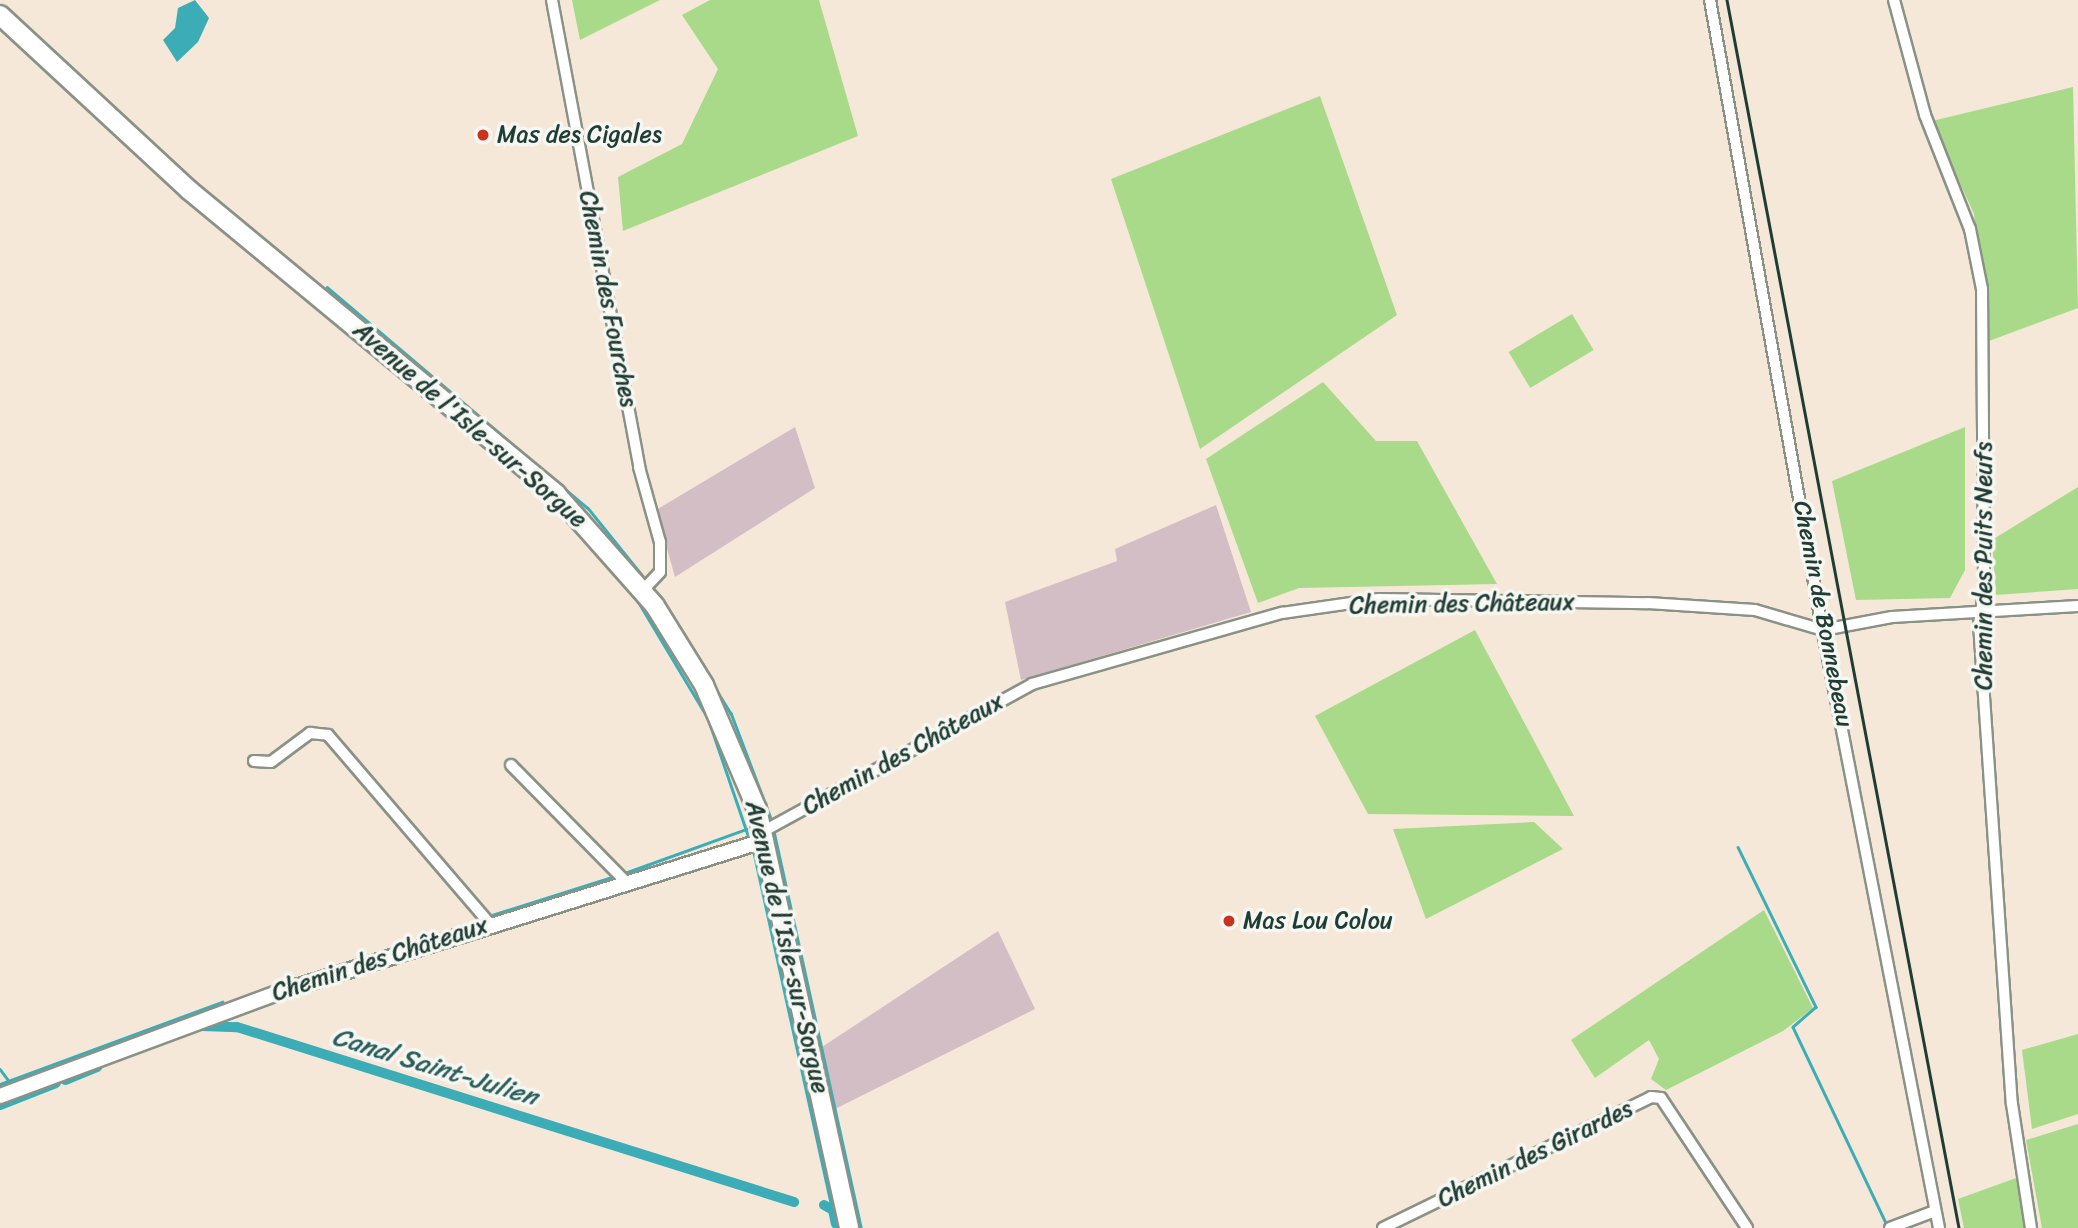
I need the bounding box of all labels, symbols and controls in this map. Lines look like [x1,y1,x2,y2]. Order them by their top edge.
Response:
place label: Mas des Cigales [497,121,662,149]
marker: Mas des Cigales [475,127,491,143]
street label: Chemin des Fourches [573,187,643,411]
street label: Avenue de l'Isle-sur-Sorgue [347,316,593,534]
street label: Chemin des Puits Neufs [1970,440,1998,692]
street label: Chemin de Bonnebeau [1787,498,1859,730]
street label: Chemin des Châteaux [1349,588,1575,620]
street label: Chemin des Châteaux [797,687,1009,821]
street label: Avenue de l'Isle-sur-Sorgue [739,798,835,1096]
place label: Mas Lou Colou [1243,907,1393,935]
street label: Chemin des Châteaux [268,910,492,1008]
marker: Mas Lou Colou [1221,913,1237,929]
water label: Canal Saint-Julien [329,1021,541,1113]
street label: Chemin des Girardes [1432,1094,1638,1214]

